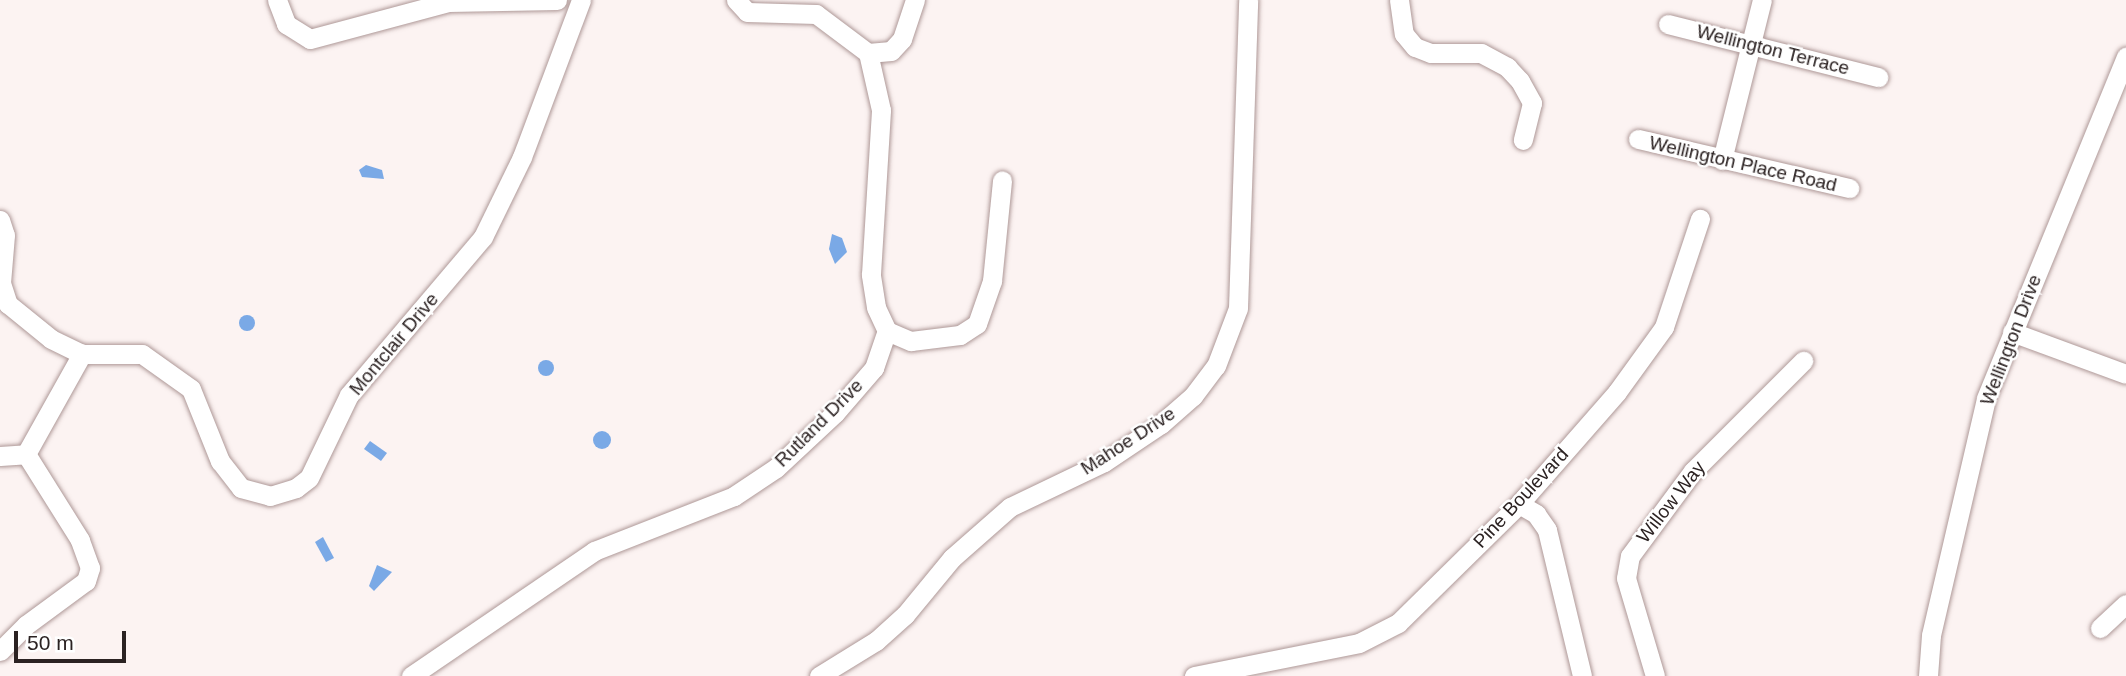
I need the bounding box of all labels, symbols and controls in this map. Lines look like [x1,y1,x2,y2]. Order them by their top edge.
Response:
street label: Wellington Terrace [1694,20,1852,80]
street label: Wellington Place Road [1647,131,1839,197]
street label: Wellington Drive [1976,272,2046,408]
street label: Montclair Drive [345,288,443,400]
street label: Rutland Drive [770,374,868,472]
street label: Mahoe Drive [1077,402,1179,480]
street label: Pine Boulevard [1469,443,1573,553]
street label: Willow Way [1632,457,1710,547]
scale bar [18,616,130,660]
text: 50 m [27,631,74,654]

